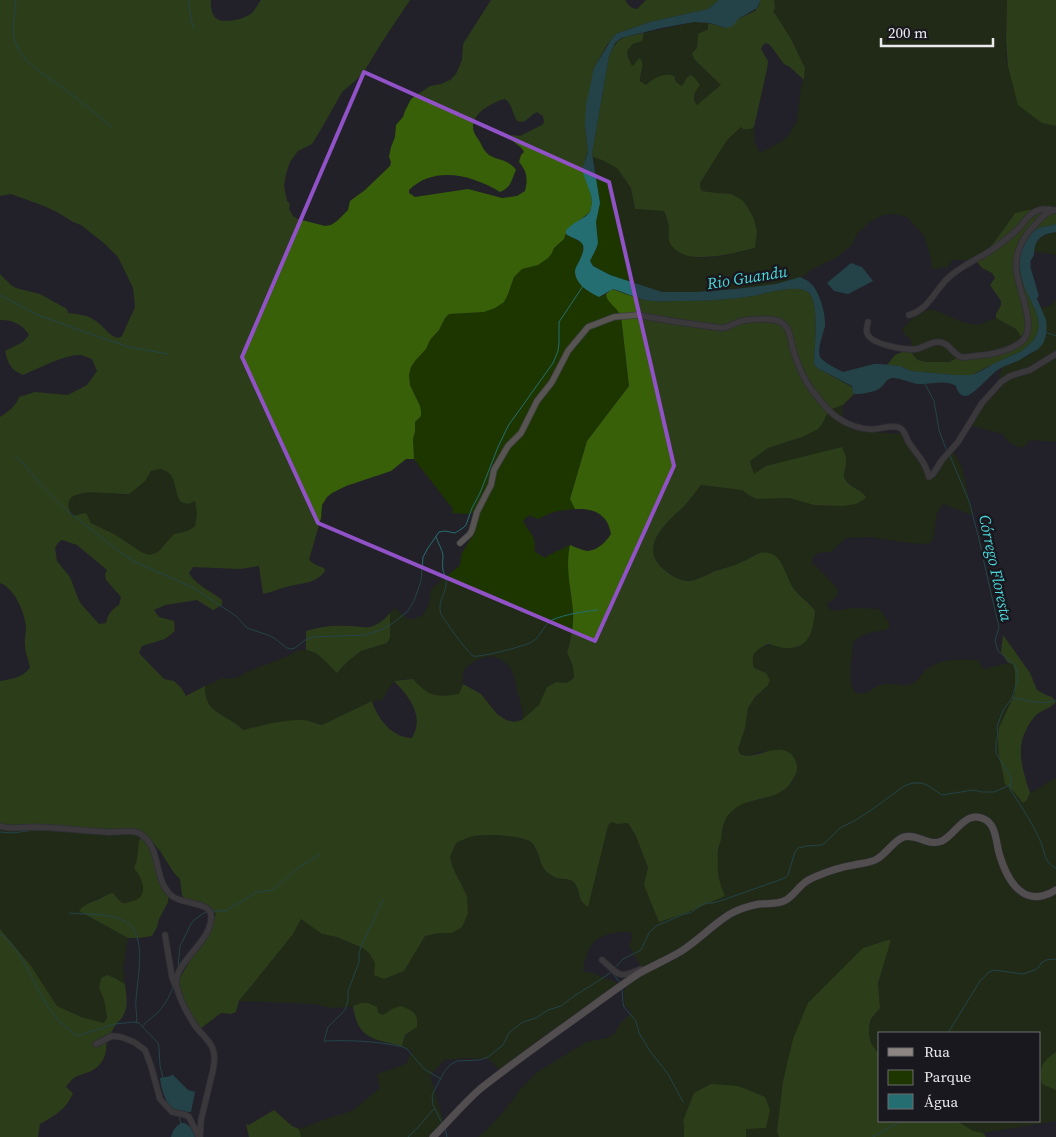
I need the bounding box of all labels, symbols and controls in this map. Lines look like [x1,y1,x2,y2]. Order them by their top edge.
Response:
scale bar [881,15,994,47]
text: 200 m [888,22,928,43]
water label: Rio Guandu [704,260,790,294]
water label: Córrego Floresta [974,513,1018,624]
legend [878,1032,1041,1122]
text: Rua [924,1041,950,1062]
text: Parque [924,1066,972,1087]
text: Água [924,1091,958,1112]

